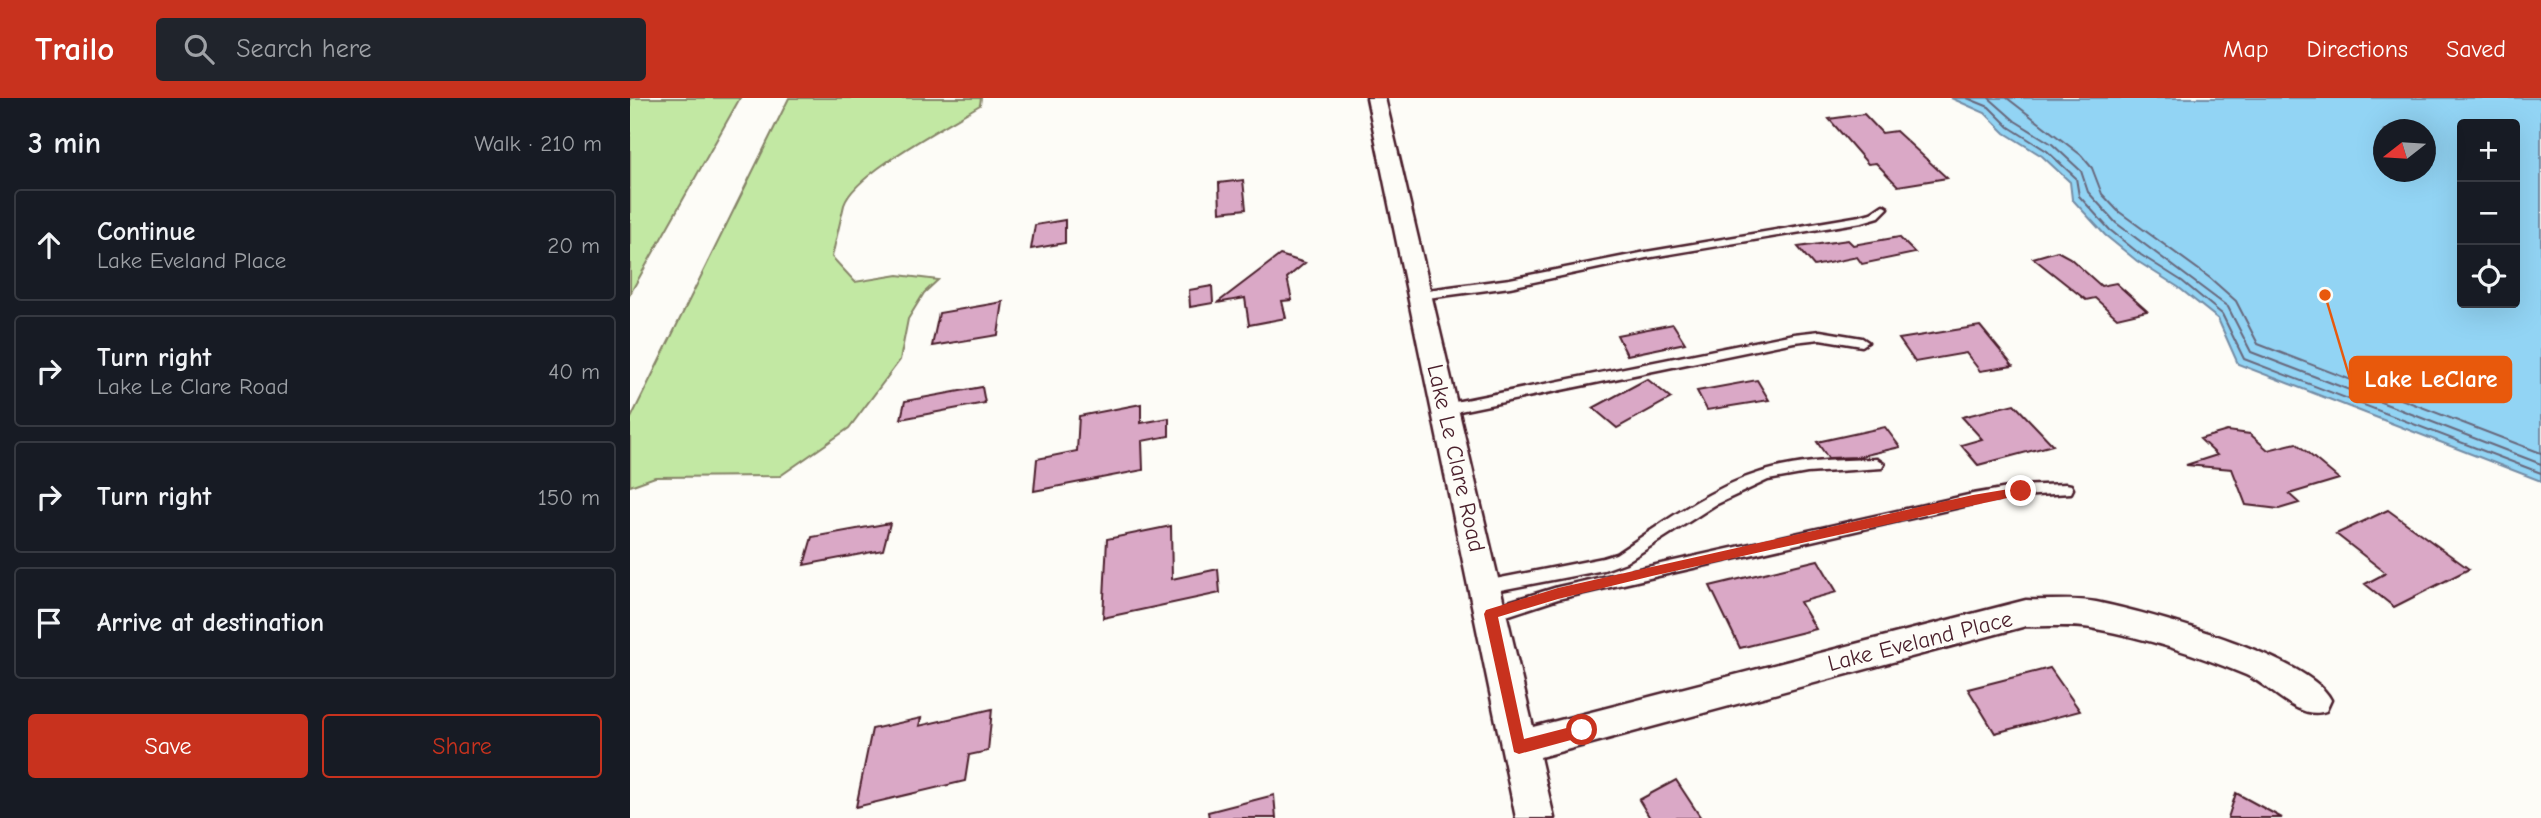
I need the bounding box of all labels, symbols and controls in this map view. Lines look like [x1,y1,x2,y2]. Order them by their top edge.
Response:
search box [156,18,646,81]
text: Trailo [35,30,114,68]
icon: search [180,30,218,68]
text: Search here [236,34,372,64]
text: Map [2223,35,2269,63]
text: Directions [2307,35,2408,63]
text: Saved [2446,35,2506,63]
north arrow [2373,119,2436,182]
map controls [2457,119,2520,308]
button: + [2457,119,2520,182]
text: 3 min [28,126,101,161]
text: Walk · 210 m [474,130,602,157]
button: − [2457,182,2520,245]
text: Continue [97,217,195,247]
icon: ahead [30,226,68,264]
text: 20 m [547,232,600,259]
button: locate [2457,245,2520,308]
text: Lake Eveland Place [97,247,286,274]
text: Turn right [97,343,211,373]
icon: right [30,352,68,390]
callout: Lake LeClare [2350,357,2511,402]
text: 40 m [548,358,600,385]
street label: Lake Le Clare Road [1421,362,1491,554]
text: Lake LeClare [2364,365,2498,393]
text: Lake Le Clare Road [97,373,289,400]
route end [2005,475,2036,506]
icon: right [30,478,68,516]
text: Turn right [97,482,211,512]
text: 150 m [538,484,600,511]
icon: arrive [30,604,68,642]
street label: Lake Eveland Place [1825,605,2015,677]
text: Arrive at destination [97,608,324,638]
button: Save [28,714,308,778]
button: Share [322,714,602,778]
route start [1566,714,1597,745]

